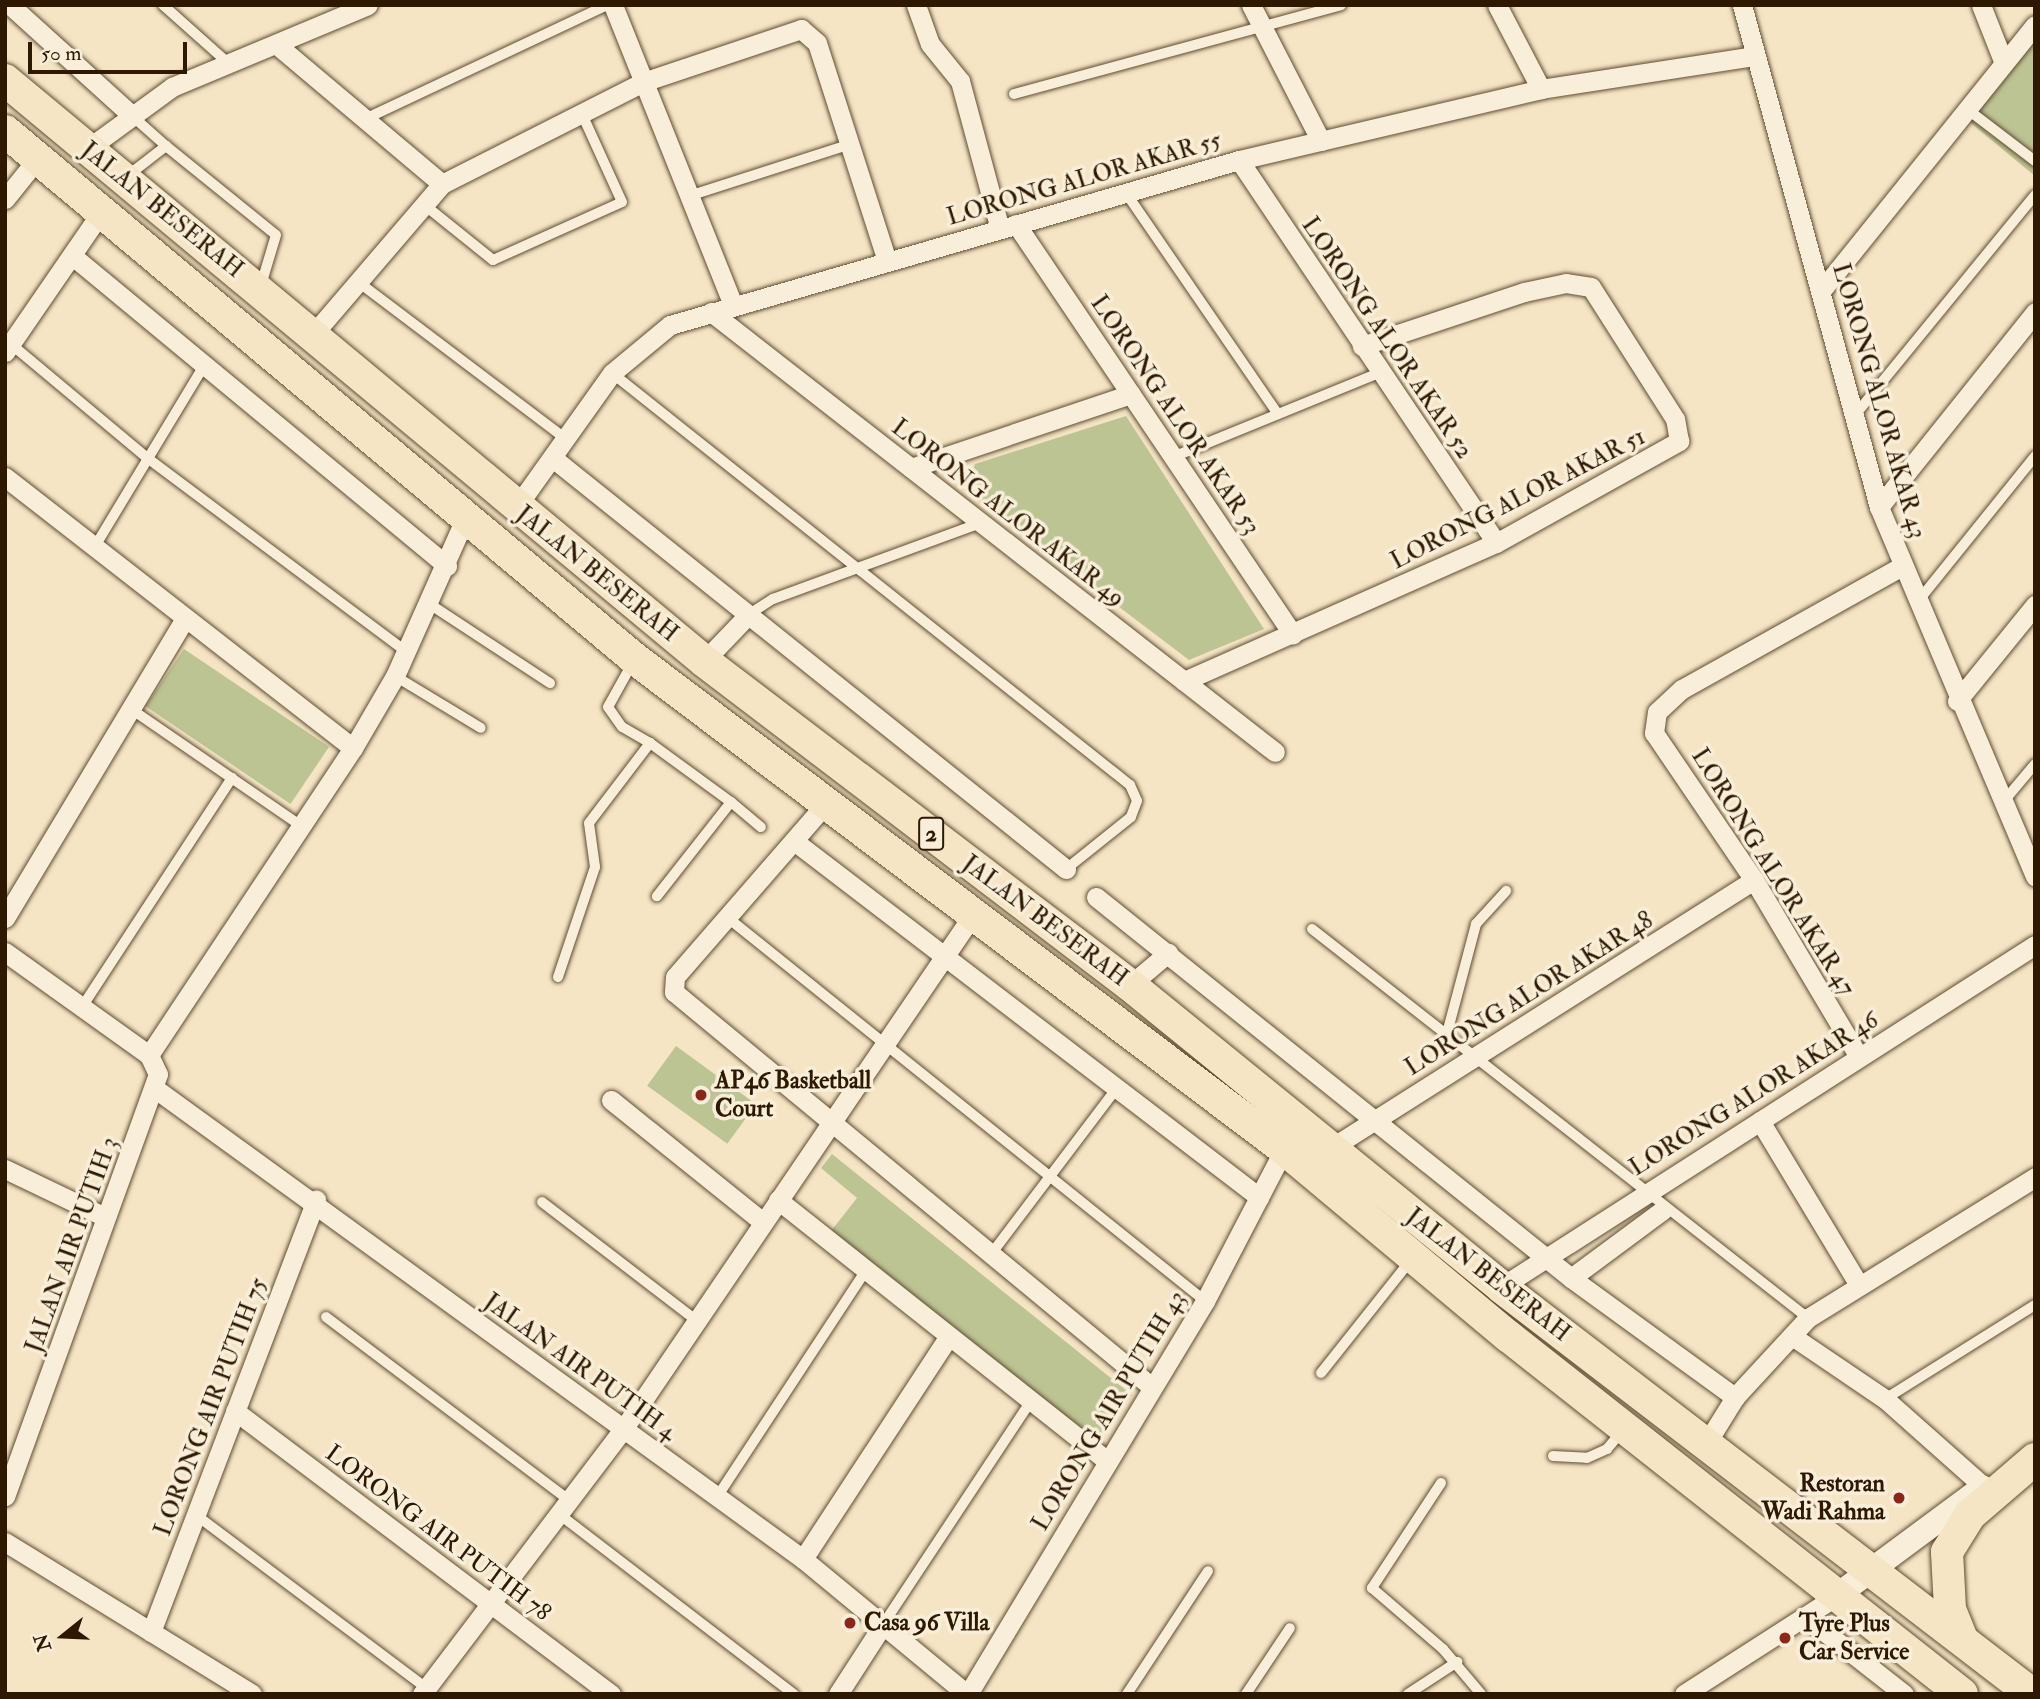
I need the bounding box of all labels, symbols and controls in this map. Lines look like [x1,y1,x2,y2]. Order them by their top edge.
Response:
scale bar [32,28,191,72]
text: 50 m [41,40,82,67]
street label: LORONG ALOR AKAR 55 [944,126,1224,232]
street label: JALAN BESERAH [75,136,249,284]
street label: LORONG ALOR AKAR 52 [1295,212,1479,464]
street label: LORONG ALOR AKAR 43 [1826,260,1932,542]
street label: LORONG ALOR AKAR 53 [1084,290,1266,540]
street label: LORONG ALOR AKAR 49 [886,413,1130,613]
street label: LORONG ALOR AKAR 51 [1386,422,1650,576]
street label: JALAN BESERAH [510,500,684,648]
street label: LORONG ALOR AKAR 47 [1685,743,1861,1001]
road number: 2 [917,814,945,854]
street label: JALAN BESERAH [956,849,1134,993]
street label: LORONG ALOR AKAR 48 [1400,906,1658,1082]
street label: LORONG ALOR AKAR 46 [1624,1006,1884,1182]
place label: AP46 Basketball Court [715,1067,871,1123]
marker: AP46 Basketball Court [693,1087,709,1103]
street label: JALAN AIR PUTIH 3 [20,1133,124,1357]
street label: JALAN BESERAH [1400,1202,1576,1348]
street label: LORONG AIR PUTIH 75 [148,1274,274,1540]
street label: LORONG AIR PUTIH 43 [1026,1286,1192,1536]
street label: JALAN AIR PUTIH 4 [478,1287,682,1447]
street label: LORONG AIR PUTIH 78 [320,1439,556,1627]
place label: Restoran Wadi Rahma [1761,1470,1885,1526]
marker: Restoran Wadi Rahma [1891,1490,1907,1506]
north arrow [28,1601,98,1671]
place label: Casa 96 Villa [864,1609,989,1637]
place label: Tyre Plus Car Service [1799,1610,1909,1666]
marker: Casa 96 Villa [842,1615,858,1631]
marker: Tyre Plus Car Service [1777,1630,1793,1646]
text: N [29,1631,57,1654]

